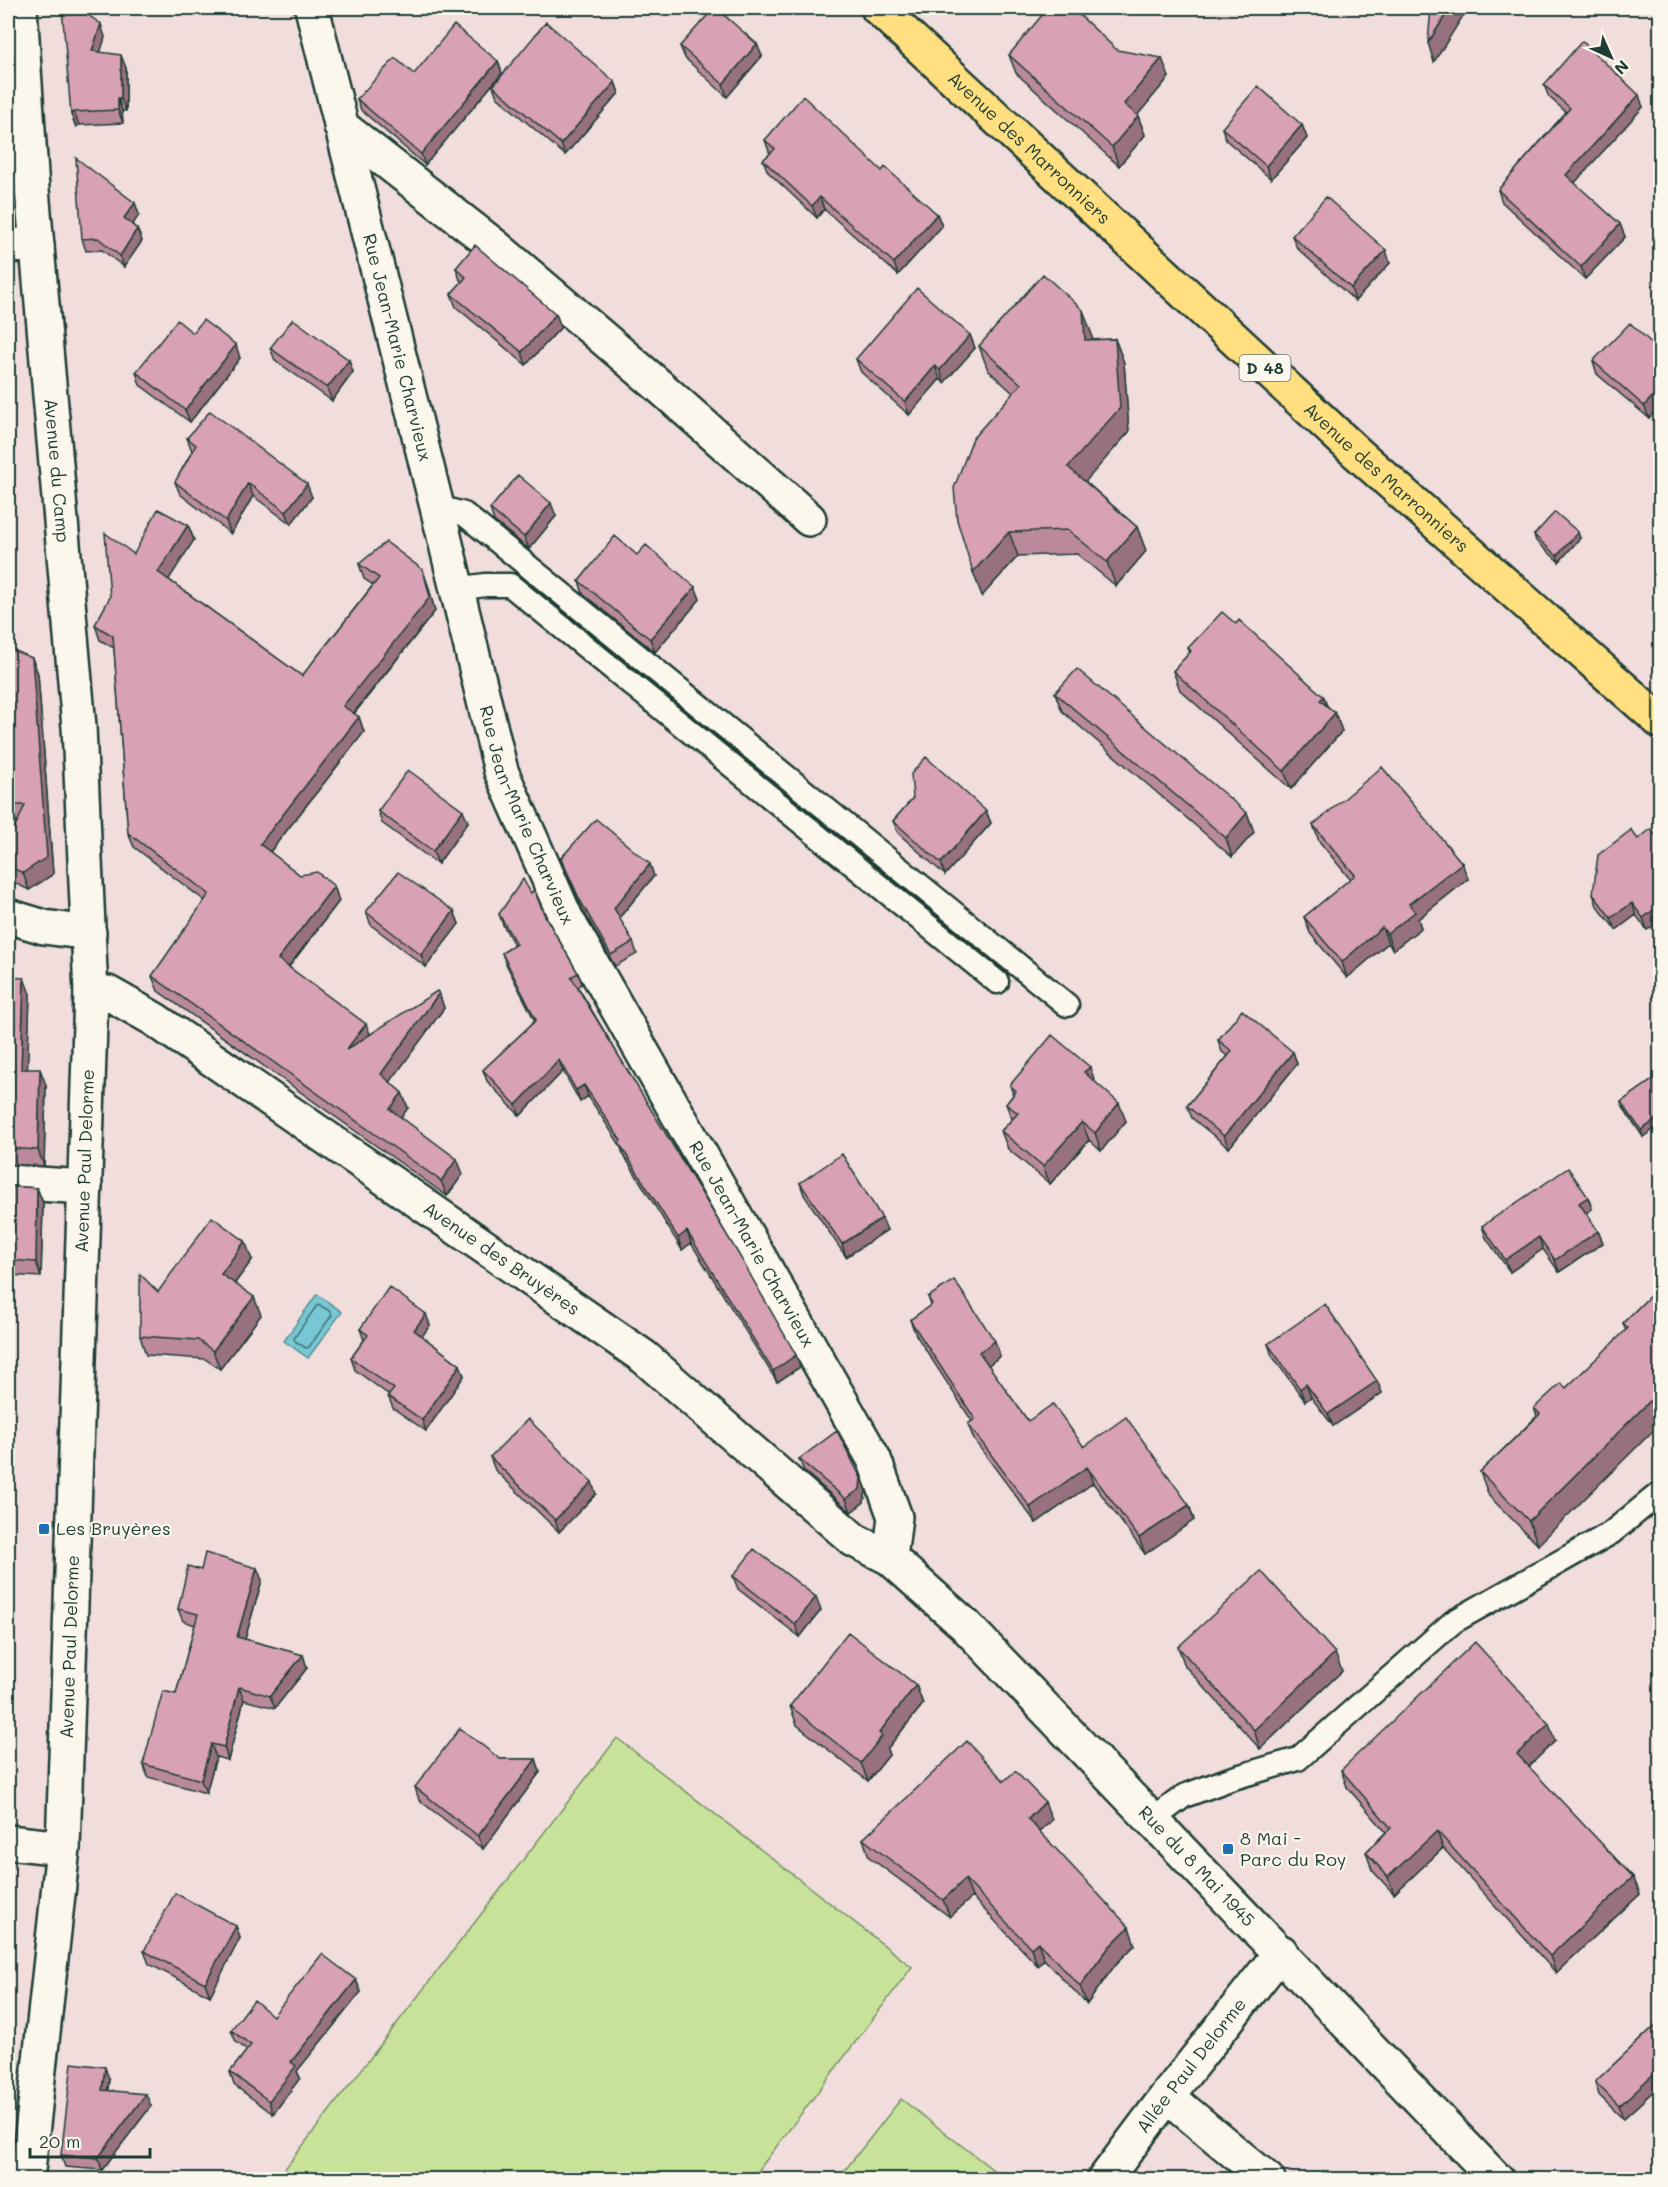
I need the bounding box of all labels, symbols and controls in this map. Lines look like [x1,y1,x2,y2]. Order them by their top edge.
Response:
north arrow [1581,27,1641,87]
text: N [1610,56,1634,80]
street label: Avenue des Marronniers [943,66,1116,229]
street label: Rue Jean-Marie Charvieux [358,231,438,464]
road number: D 48 [1240,355,1290,381]
street label: Avenue du Camp [39,397,76,544]
street label: Avenue des Marronniers [1299,397,1474,557]
street label: Rue Jean-Marie Charvieux [475,703,580,929]
street label: Avenue Paul Delorme [69,1069,99,1253]
street label: Rue Jean-Marie Charvieux [684,1136,821,1351]
street label: Avenue des Bruyères [419,1196,585,1320]
place label: Les Bruyères [56,1516,171,1540]
marker: Les Bruyères [37,1522,51,1536]
street label: Avenue Paul Delorme [54,1555,84,1739]
street label: Rue du 8 Mai 1945 [1134,1800,1261,1931]
place label: 8 Mai - Parc du Roy [1240,1826,1346,1871]
marker: 8 Mai - Parc du Roy [1221,1842,1235,1856]
street label: Allée Paul Delorme [1130,1993,1251,2138]
scale bar [30,2121,150,2159]
text: 20 m [39,2129,80,2153]

